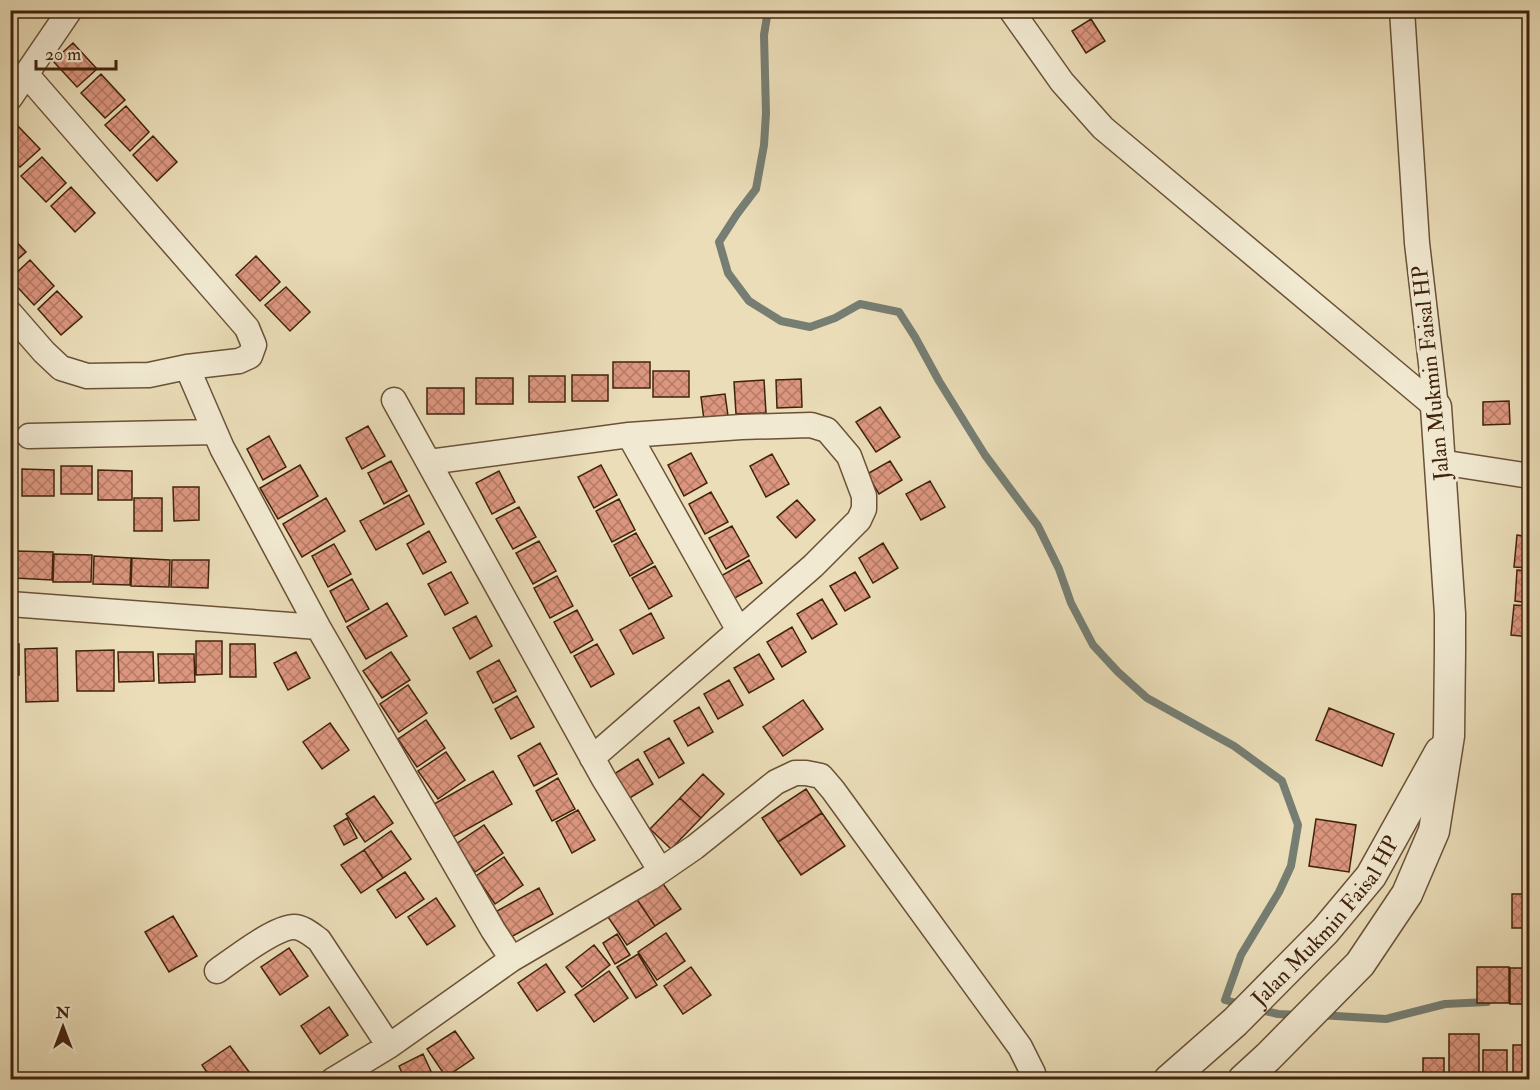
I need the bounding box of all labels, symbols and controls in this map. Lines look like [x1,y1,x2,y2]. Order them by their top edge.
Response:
scale bar [36,33,116,71]
text: 20 m [45,43,81,66]
street label: Jalan Mukmin Faisal HP [1406,264,1456,483]
street label: Jalan Mukmin Faisal HP [1245,831,1406,1013]
north arrow [33,997,93,1057]
text: N [55,1003,71,1023]

